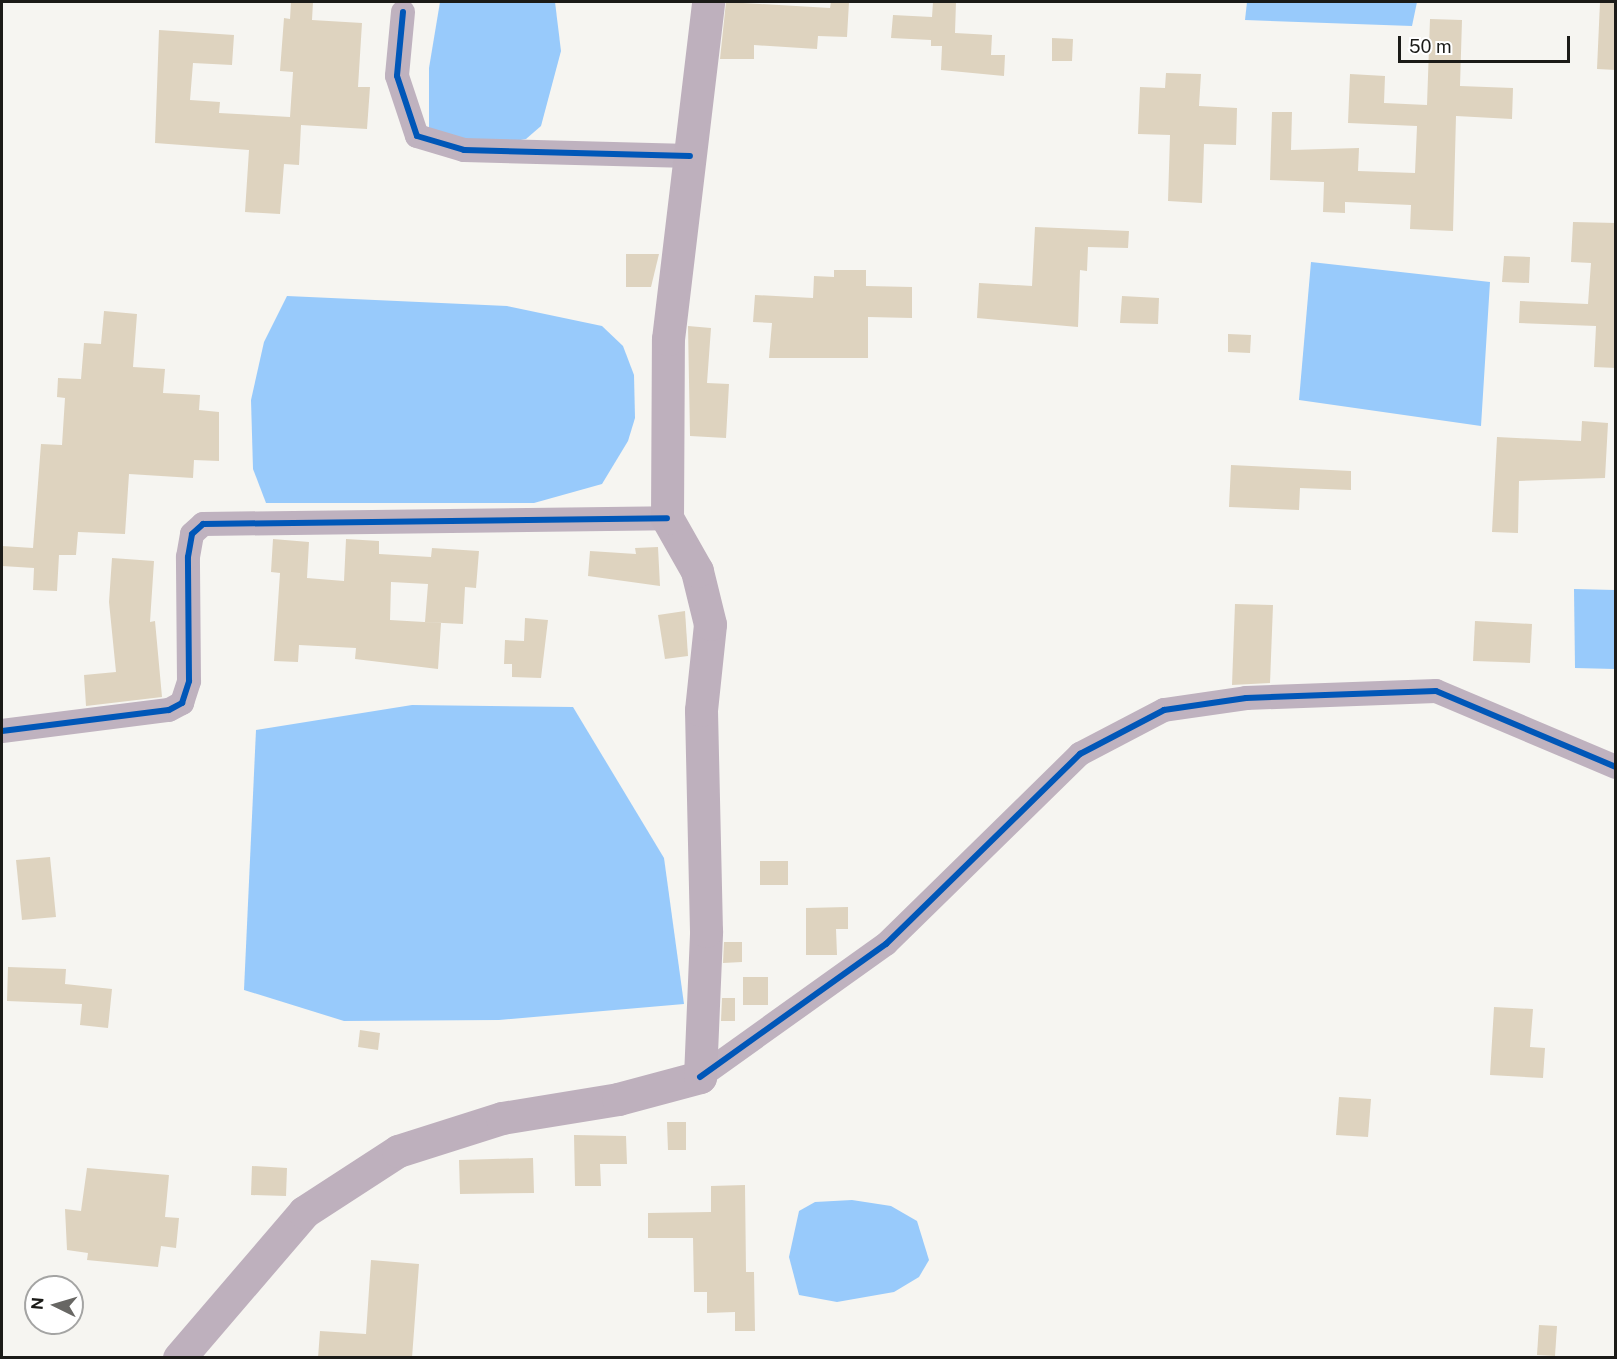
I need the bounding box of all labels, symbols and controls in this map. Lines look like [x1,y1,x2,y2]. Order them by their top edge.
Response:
scale bar [1401,24,1574,62]
text: 50 m [1409,36,1452,57]
north arrow [24,1275,84,1335]
text: N [28,1297,48,1311]

